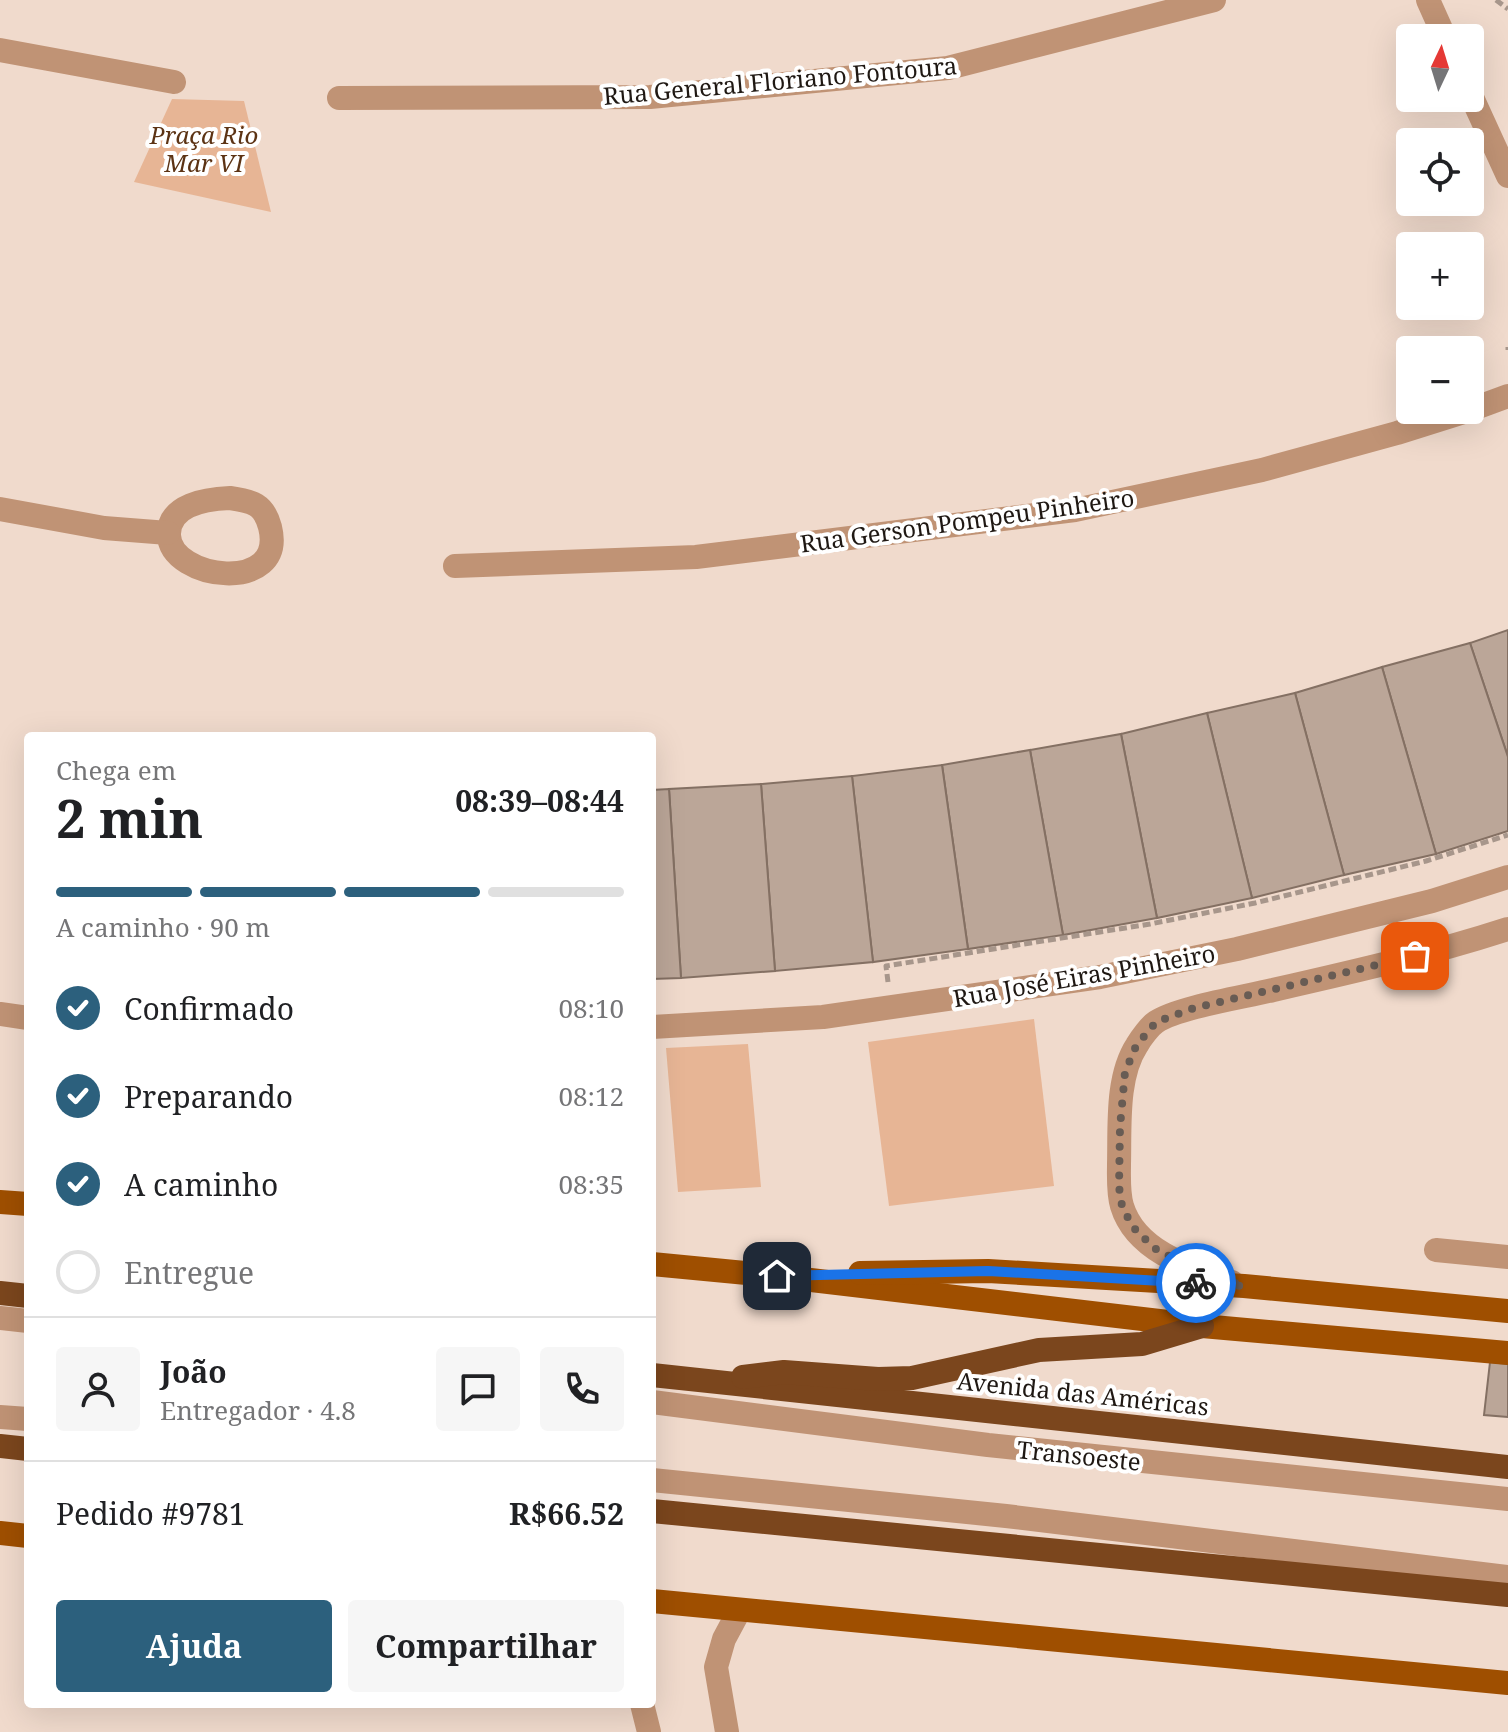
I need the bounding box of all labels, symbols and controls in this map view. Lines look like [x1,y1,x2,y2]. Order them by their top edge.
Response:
north arrow [1396,24,1484,112]
map controls [1396,24,1484,424]
street label: Rua General Floriano Fontoura [602,48,958,112]
park label: Praça Rio Mar VI [149,118,258,179]
button: locate [1396,128,1484,216]
button: + [1396,232,1484,320]
button: − [1396,336,1484,424]
street label: Rua Gerson Pompeu Pinheiro [798,480,1136,560]
text: Chega em [56,752,176,788]
text: 08:39–08:44 [455,780,624,821]
text: 2 min [56,782,203,853]
text: A caminho · 90 m [56,909,270,945]
pin [1381,922,1449,990]
icon: bag [1393,934,1437,978]
street label: Rua José Eiras Pinheiro [950,936,1218,1014]
icon: check [56,986,100,1030]
text: Confirmado [124,988,294,1029]
text: 08:10 [558,990,624,1026]
icon: check [56,1074,100,1118]
text: Preparando [124,1076,293,1117]
text: 08:12 [558,1078,624,1114]
icon: check [56,1162,100,1206]
text: A caminho [124,1164,278,1205]
text: 08:35 [558,1166,624,1202]
pin [743,1242,811,1310]
courier [1156,1243,1236,1323]
text: Entregue [124,1252,254,1293]
icon: home [755,1254,799,1298]
icon: bike [1174,1261,1218,1305]
button: person [56,1347,140,1431]
button: chat [436,1347,520,1431]
button: phone [540,1347,624,1431]
text: João [160,1351,227,1392]
street label: Avenida das Américas [956,1363,1210,1423]
text: Entregador · 4.8 [160,1392,356,1428]
street label: Transoeste [1016,1432,1142,1478]
text: Pedido #9781 [56,1493,246,1534]
text: R$66.52 [509,1493,624,1534]
button: Ajuda [56,1600,332,1692]
button: Compartilhar [348,1600,624,1692]

